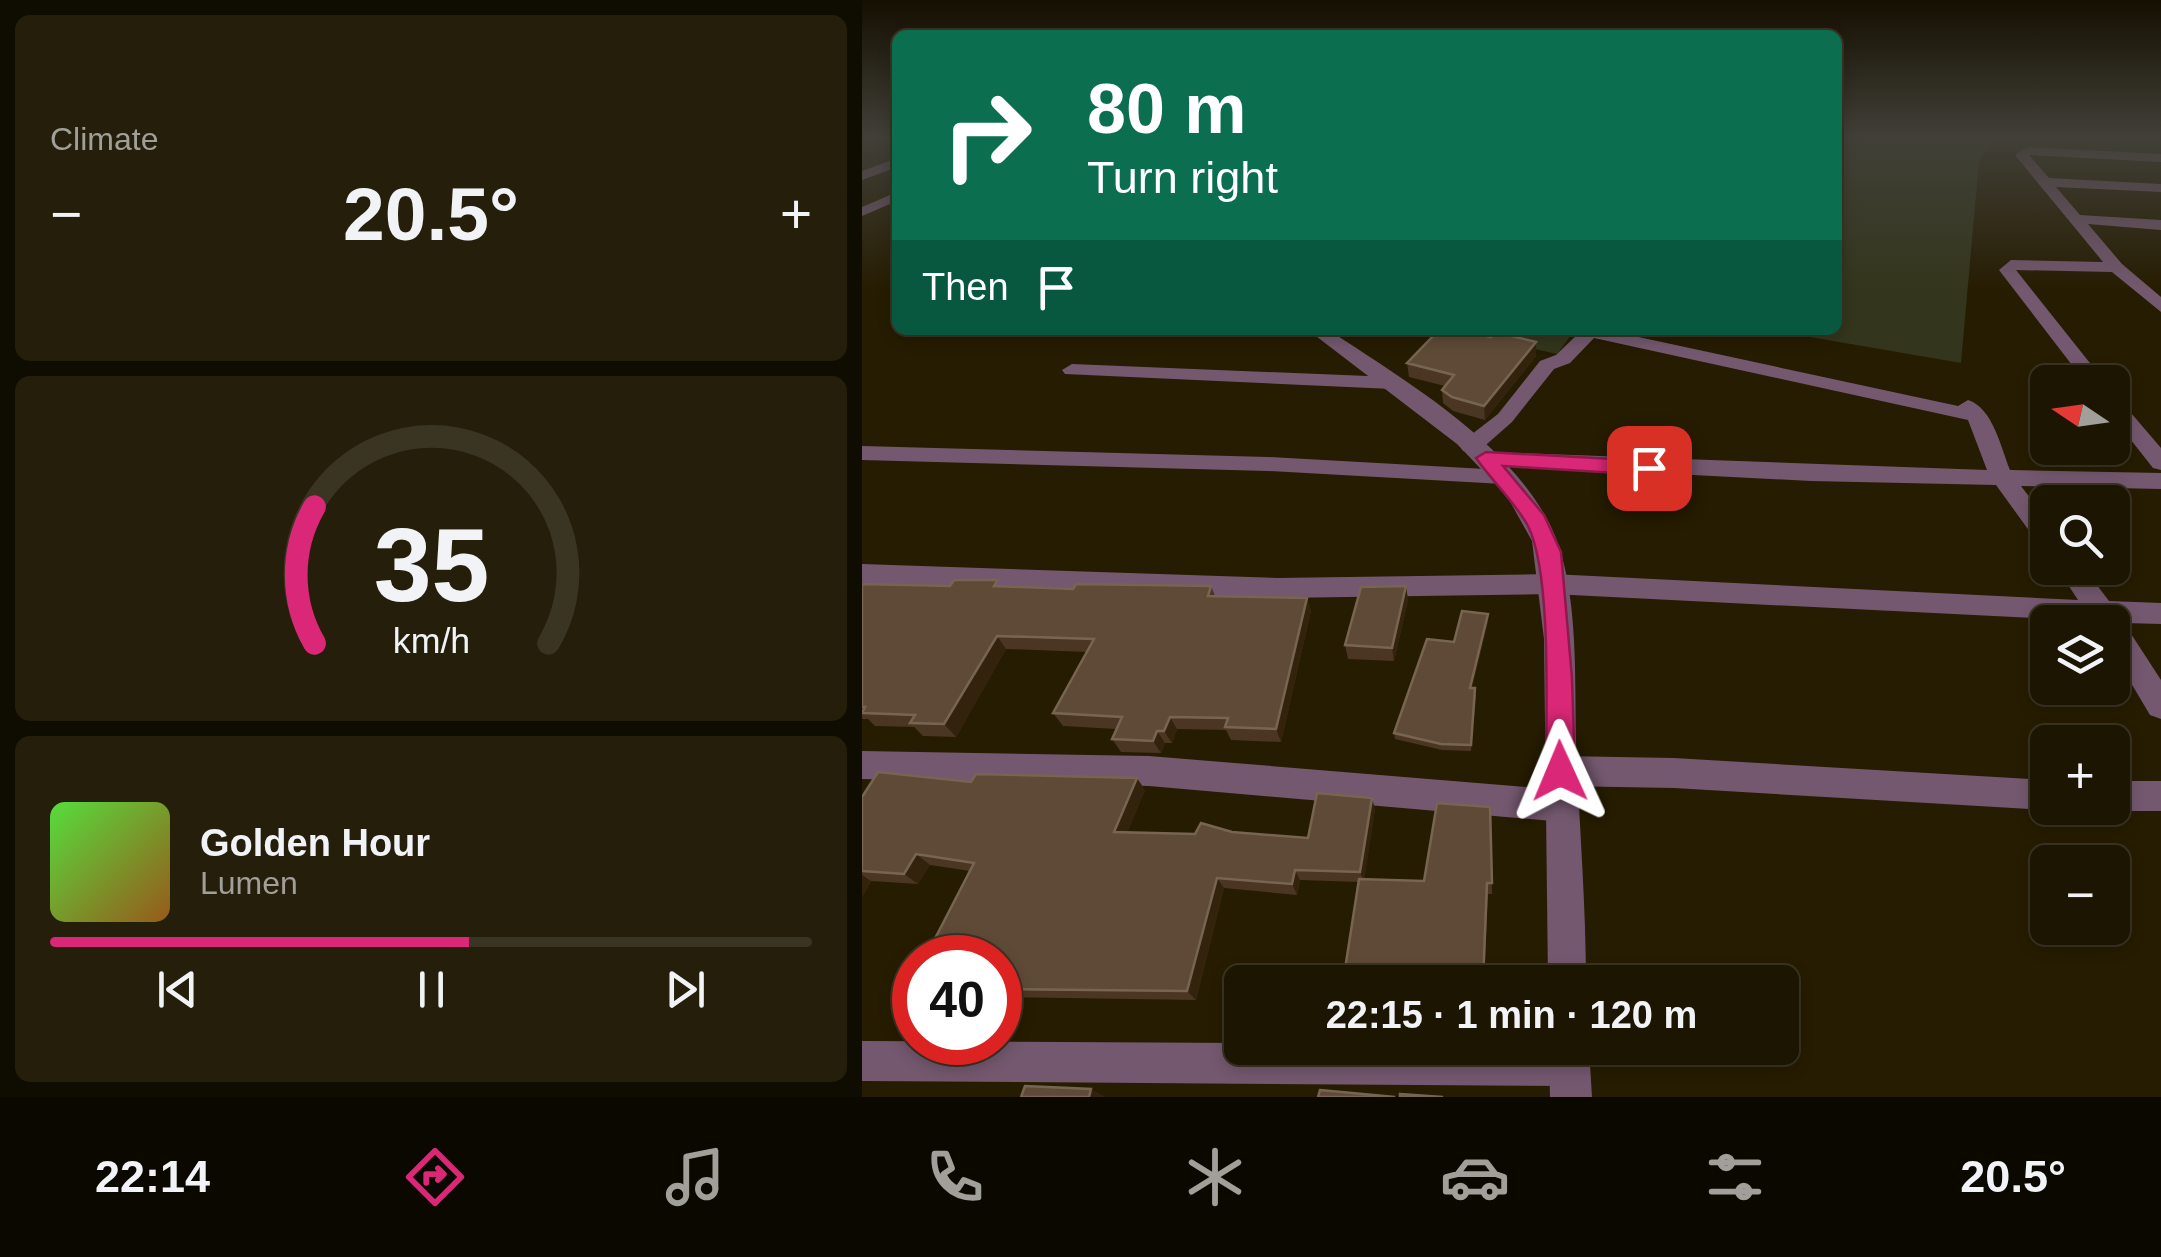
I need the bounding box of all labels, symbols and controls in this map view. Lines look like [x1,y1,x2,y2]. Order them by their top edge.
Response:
icon: right [922,70,1052,200]
text: 80 m [1087,70,1247,148]
text: Climate [50,121,158,157]
text: Turn right [1087,152,1278,203]
text: 20.5° [343,172,519,256]
text: − [50,183,82,245]
text: + [780,183,812,245]
icon: arrive [1029,260,1084,315]
text: Then [922,266,1009,308]
north arrow [2030,365,2130,465]
map controls [2030,365,2130,945]
pin [1607,426,1692,511]
icon: arrive [1622,441,1677,496]
button: search [2030,485,2130,585]
text: 35 [373,507,489,623]
button: layers [2030,605,2130,705]
text: km/h [392,621,470,661]
position arrow [1508,719,1612,823]
button: + [2030,725,2130,825]
text: Golden Hour [200,822,430,864]
button: − [2030,845,2130,945]
text: Lumen [200,865,298,901]
speed limit sign: 40 [892,935,1022,1065]
icon: previous [150,962,205,1017]
icon: pause [404,962,459,1017]
icon: next [658,962,713,1017]
text: 22:15 · 1 min · 120 m [1326,994,1697,1036]
icon: directions [400,1142,470,1212]
icon: music [660,1142,730,1212]
icon: phone [920,1142,990,1212]
icon: climate [1180,1142,1250,1212]
icon: car [1440,1142,1510,1212]
icon: filters [1700,1142,1770,1212]
text: 22:14 [95,1151,210,1202]
text: 20.5° [1960,1151,2066,1202]

